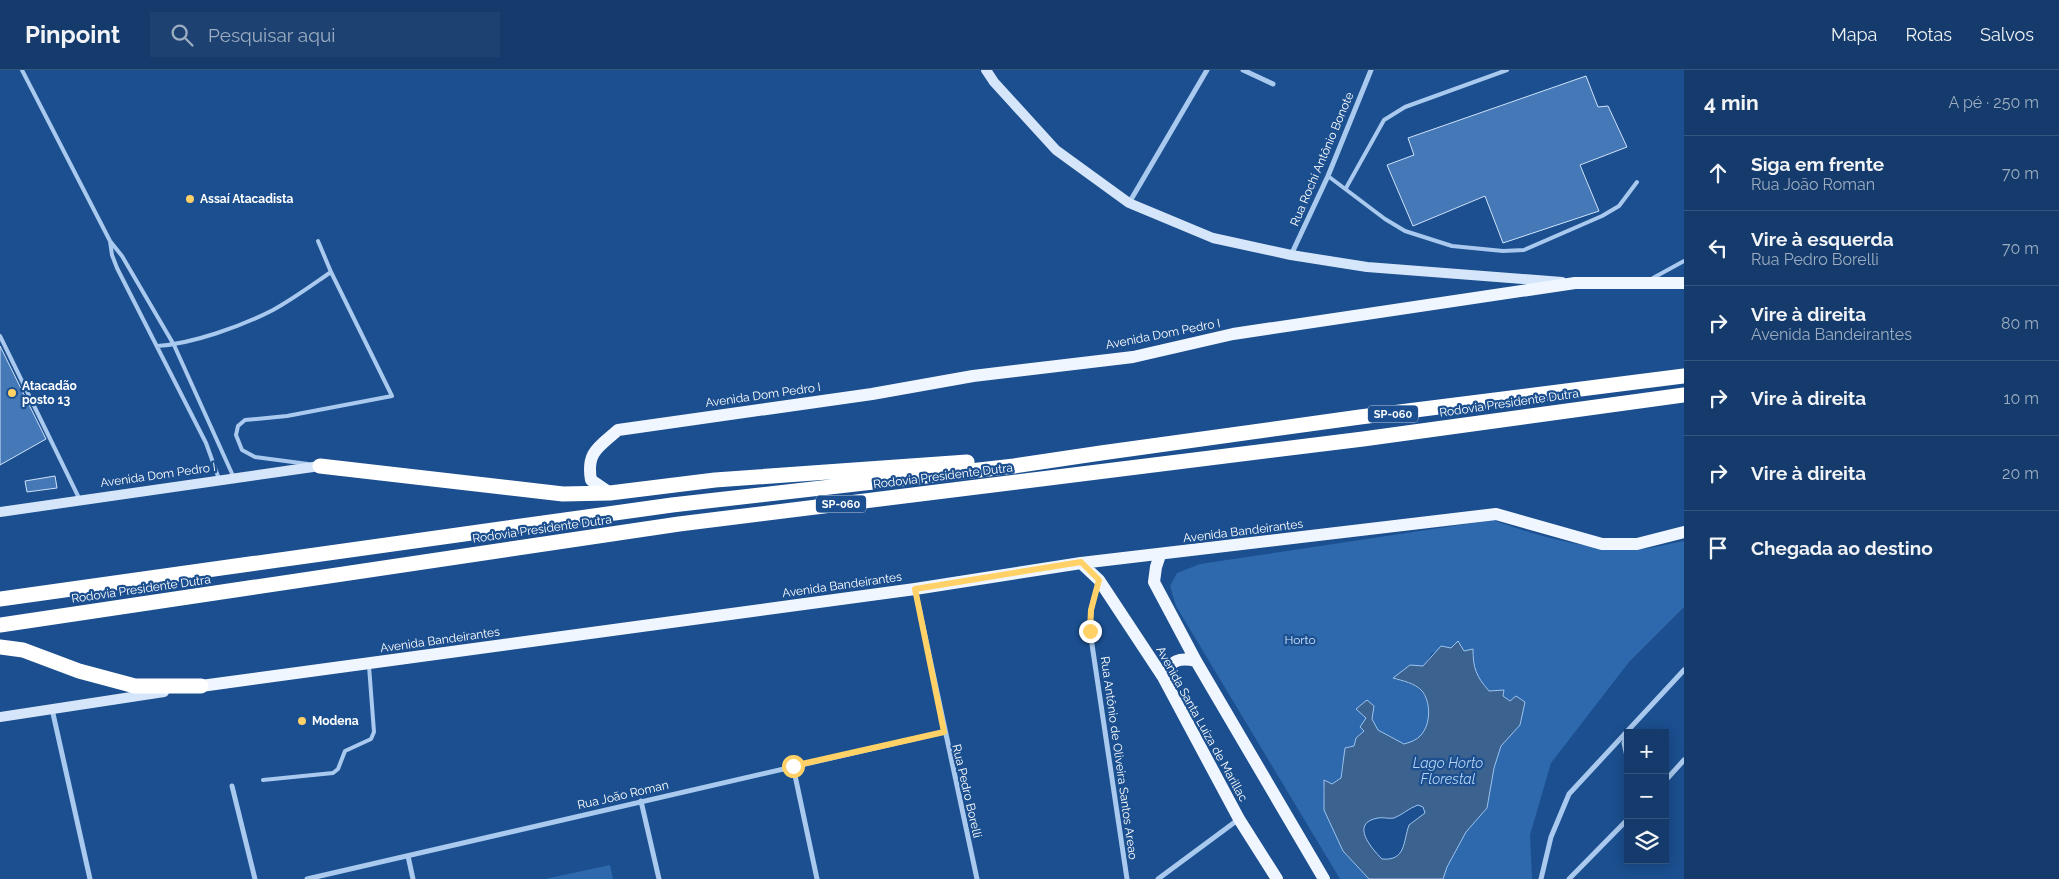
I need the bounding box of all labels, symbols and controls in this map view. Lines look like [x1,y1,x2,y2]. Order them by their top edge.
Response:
search box [150,12,500,57]
text: Pinpoint [25,20,120,49]
icon: search [168,21,196,49]
text: Pesquisar aqui [208,24,335,46]
text: Mapa [1831,24,1877,45]
text: Rotas [1905,24,1952,45]
text: Salvos [1980,24,2034,45]
street label: Rua Rochi Antônio Bonote [1287,90,1357,228]
text: 4 min [1704,90,1759,115]
text: A pé · 250 m [1949,93,2039,112]
text: Siga em frente [1751,153,1884,175]
icon: ahead [1704,159,1732,187]
text: 70 m [2002,164,2039,183]
text: Rua João Roman [1751,175,1875,194]
place label: Assaí Atacadista [200,192,293,206]
marker: Assaí Atacadista [184,193,196,205]
text: Vire à esquerda [1751,228,1894,250]
icon: left [1704,234,1732,262]
text: 70 m [2002,239,2039,258]
text: Rua Pedro Borelli [1751,250,1879,269]
text: Vire à direita [1751,303,1866,325]
icon: right [1704,309,1732,337]
text: 80 m [2001,314,2039,333]
street label: Avenida Dom Pedro I [1104,316,1222,352]
text: Avenida Bandeirantes [1751,325,1912,344]
place label: Atacadão posto 13 [22,379,77,407]
street label: Avenida Dom Pedro I [704,380,822,410]
icon: right [1704,384,1732,412]
street label: Rodovia Presidente Dutra [1438,386,1580,420]
marker: Atacadão posto 13 [6,387,18,399]
text: Vire à direita [1751,387,1866,409]
text: 10 m [2004,389,2039,408]
road number: SP-060 [1368,406,1418,422]
icon: right [1704,459,1732,487]
street label: Avenida Dom Pedro I [99,460,217,490]
street label: Rodovia Presidente Dutra [872,460,1014,492]
text: Vire à direita [1751,462,1866,484]
text: 20 m [2002,464,2039,483]
road number: SP-060 [816,496,866,512]
street label: Rodovia Presidente Dutra [471,512,613,546]
street label: Avenida Bandeirantes [1182,517,1304,545]
icon: arrive [1704,534,1732,562]
text: Chegada ao destino [1751,537,1933,559]
street label: Avenida Bandeirantes [781,570,903,600]
street label: Rodovia Presidente Dutra [70,572,212,606]
route end [1079,620,1102,643]
street label: Avenida Bandeirantes [379,625,501,655]
park label: Horto [1284,633,1316,647]
street label: Avenida Santa Luíza de Marillac [1153,644,1251,804]
street label: Rua Antônio de Oliveira Santos Areao [1098,655,1140,861]
place label: Modena [312,714,359,728]
marker: Modena [296,715,308,727]
map controls [1624,729,1669,864]
button: + [1624,729,1669,774]
street label: Rua Pedro Borelli [949,743,985,839]
route start [782,755,805,778]
water label: Lago Horto Florestal [1413,755,1483,787]
button: − [1624,774,1669,819]
street label: Rua João Roman [576,778,670,812]
button: layers [1624,819,1669,864]

